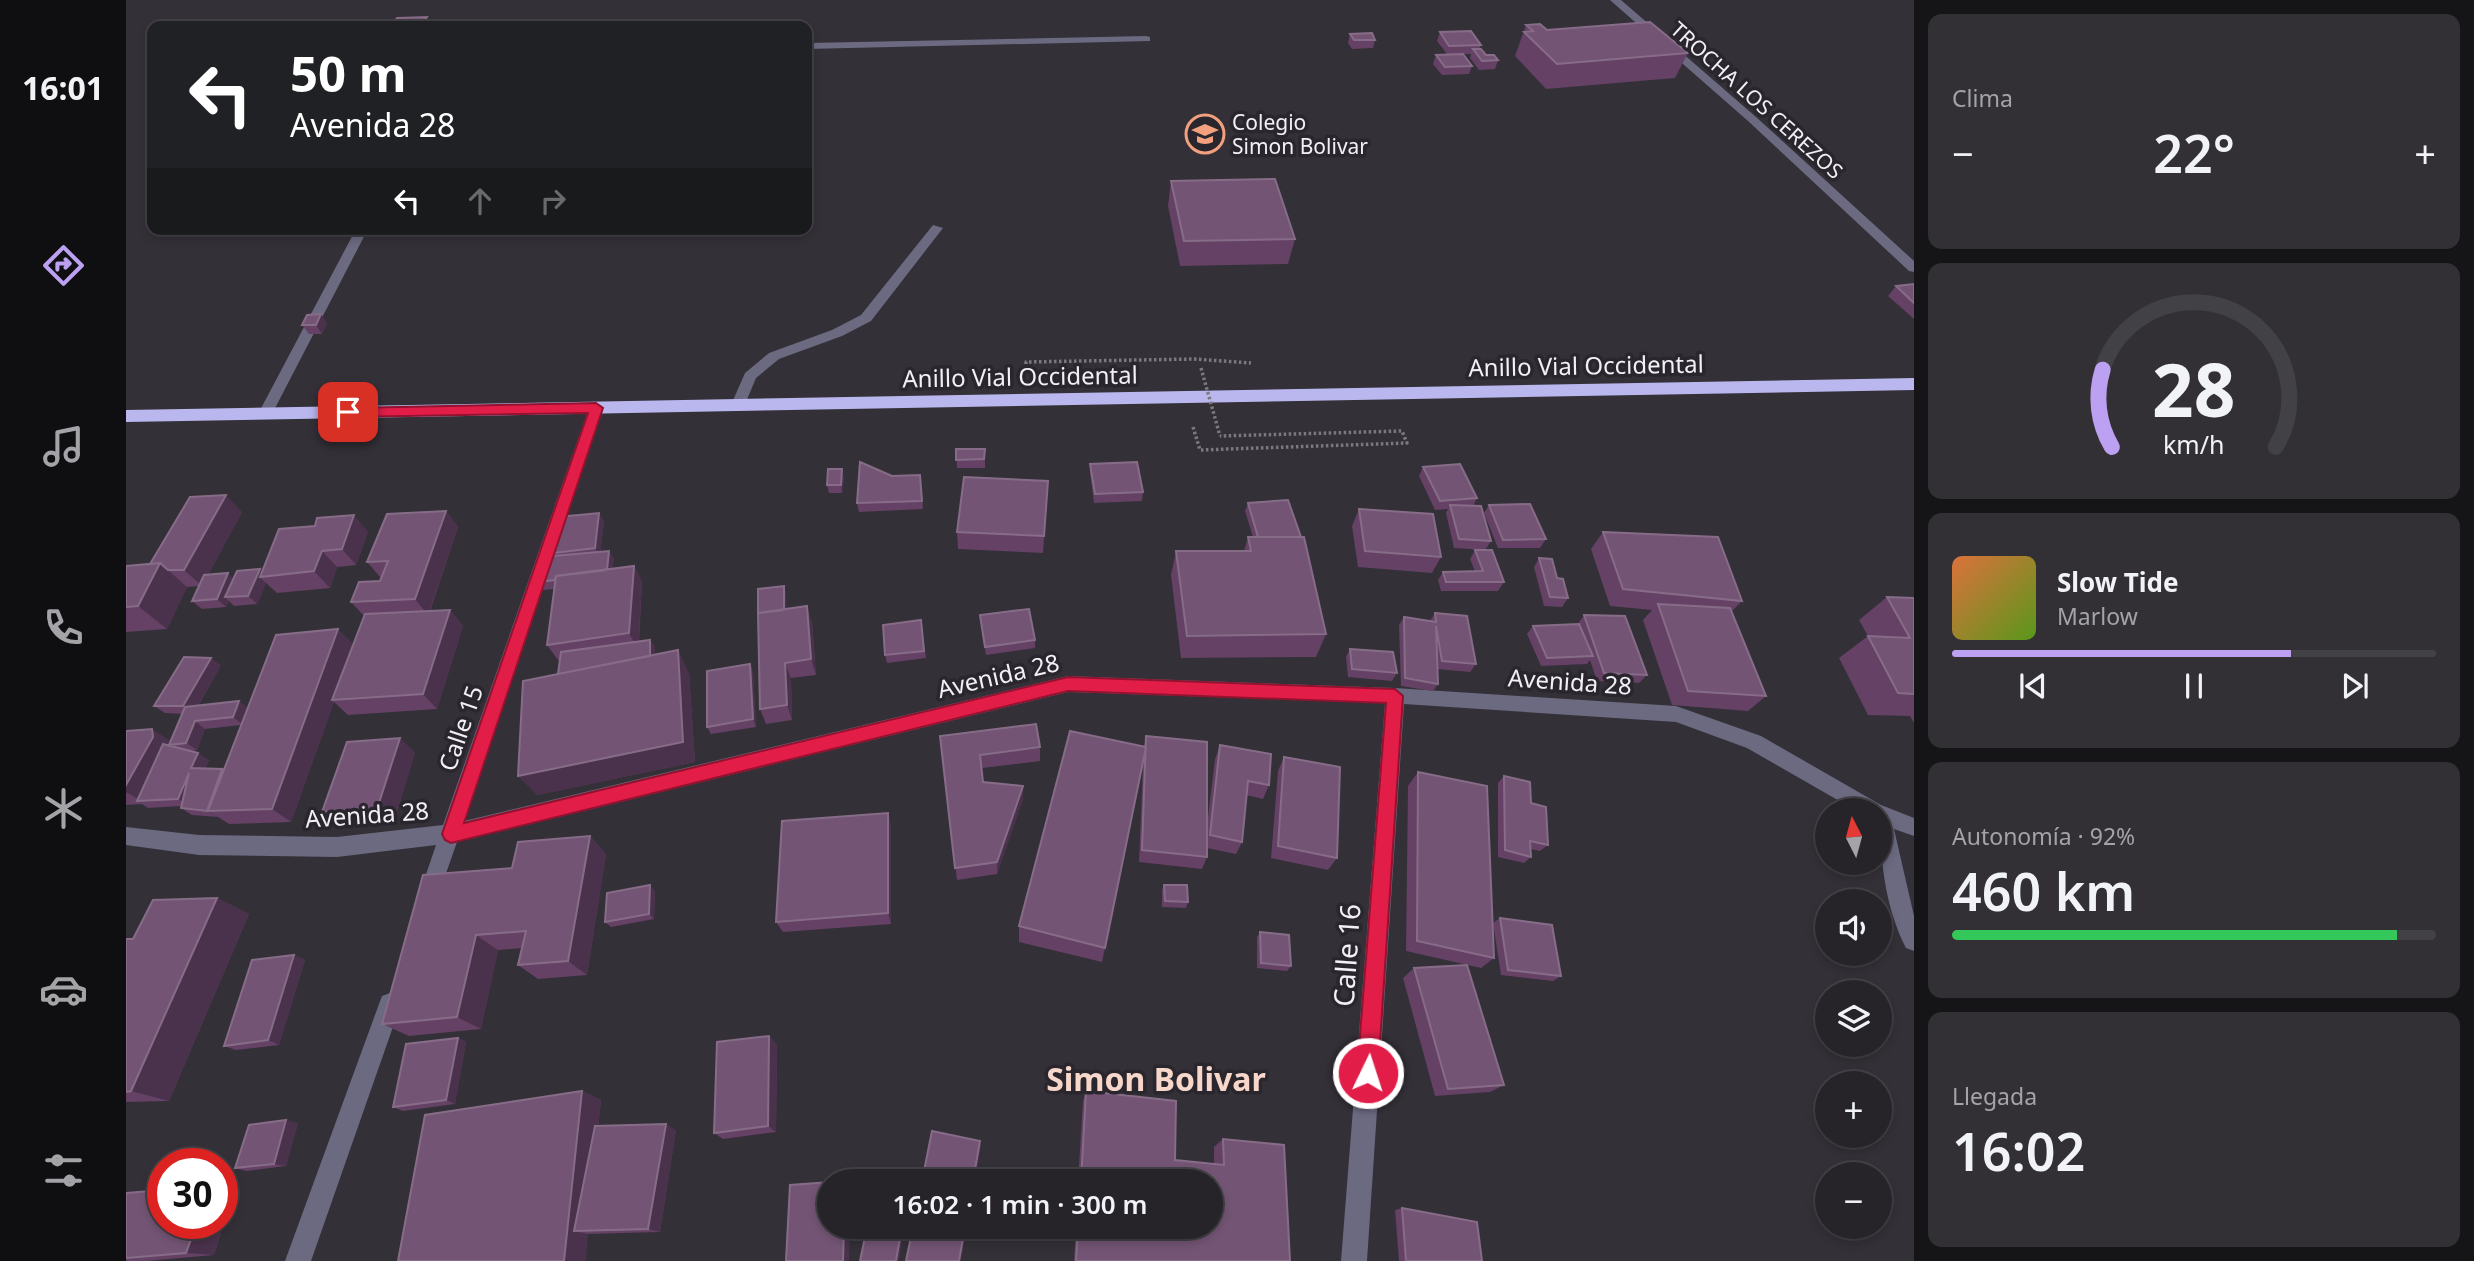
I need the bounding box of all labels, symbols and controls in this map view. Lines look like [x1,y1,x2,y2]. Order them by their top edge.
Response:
street label: TROCHA LOS CEREZOS [1665,15,1849,185]
text: 50 m [290,40,407,106]
icon: left [175,49,266,140]
text: 16:01 [22,66,104,109]
text: Clima [1952,82,2013,114]
text: Avenida 28 [290,103,455,146]
place label: Colegio Simon Bolivar [1232,108,1368,160]
school or university icon: Colegio Simon Bolivar [1184,113,1226,155]
text: 22° [2153,117,2235,188]
text: − [1952,127,1974,179]
text: + [2414,127,2436,179]
icon: left [388,182,426,220]
icon: ahead [461,182,499,220]
icon: right [534,182,572,220]
icon: directions [39,241,88,290]
text: 28 [2152,340,2236,439]
street label: Anillo Vial Occidental [1468,346,1704,384]
street label: Anillo Vial Occidental [902,357,1138,395]
pin [318,382,378,442]
icon: arrive [329,393,367,431]
icon: music [39,422,88,471]
text: km/h [2163,427,2225,461]
text: Slow Tide [2057,564,2179,600]
text: Marlow [2057,600,2138,632]
icon: phone [39,603,88,652]
street label: Avenida 28 [934,645,1062,705]
street label: Avenida 28 [1507,660,1633,702]
icon: previous [2014,667,2052,705]
icon: pause [2175,667,2213,705]
icon: next [2336,667,2374,705]
street label: Calle 15 [430,681,490,775]
icon: climate [39,784,88,833]
street label: Avenida 28 [304,793,430,835]
north arrow [1815,798,1892,875]
map controls [1815,798,1892,1239]
text: Autonomía · 92% [1952,820,2135,852]
text: 460 km [1952,855,2135,926]
button: sound [1815,889,1892,966]
street label: Calle 16 [1323,902,1369,1008]
icon: car [39,965,88,1014]
button: layers [1815,980,1892,1057]
position arrow [1331,1036,1405,1110]
district label: Simon Bolivar [1046,1057,1266,1100]
button: + [1815,1071,1892,1148]
text: Llegada [1952,1080,2037,1112]
text: 16:02 [1952,1115,2085,1186]
icon: filters [39,1146,88,1195]
speed limit sign: 30 [147,1148,238,1239]
button: − [1815,1162,1892,1239]
text: 16:02 · 1 min · 300 m [893,1186,1147,1222]

